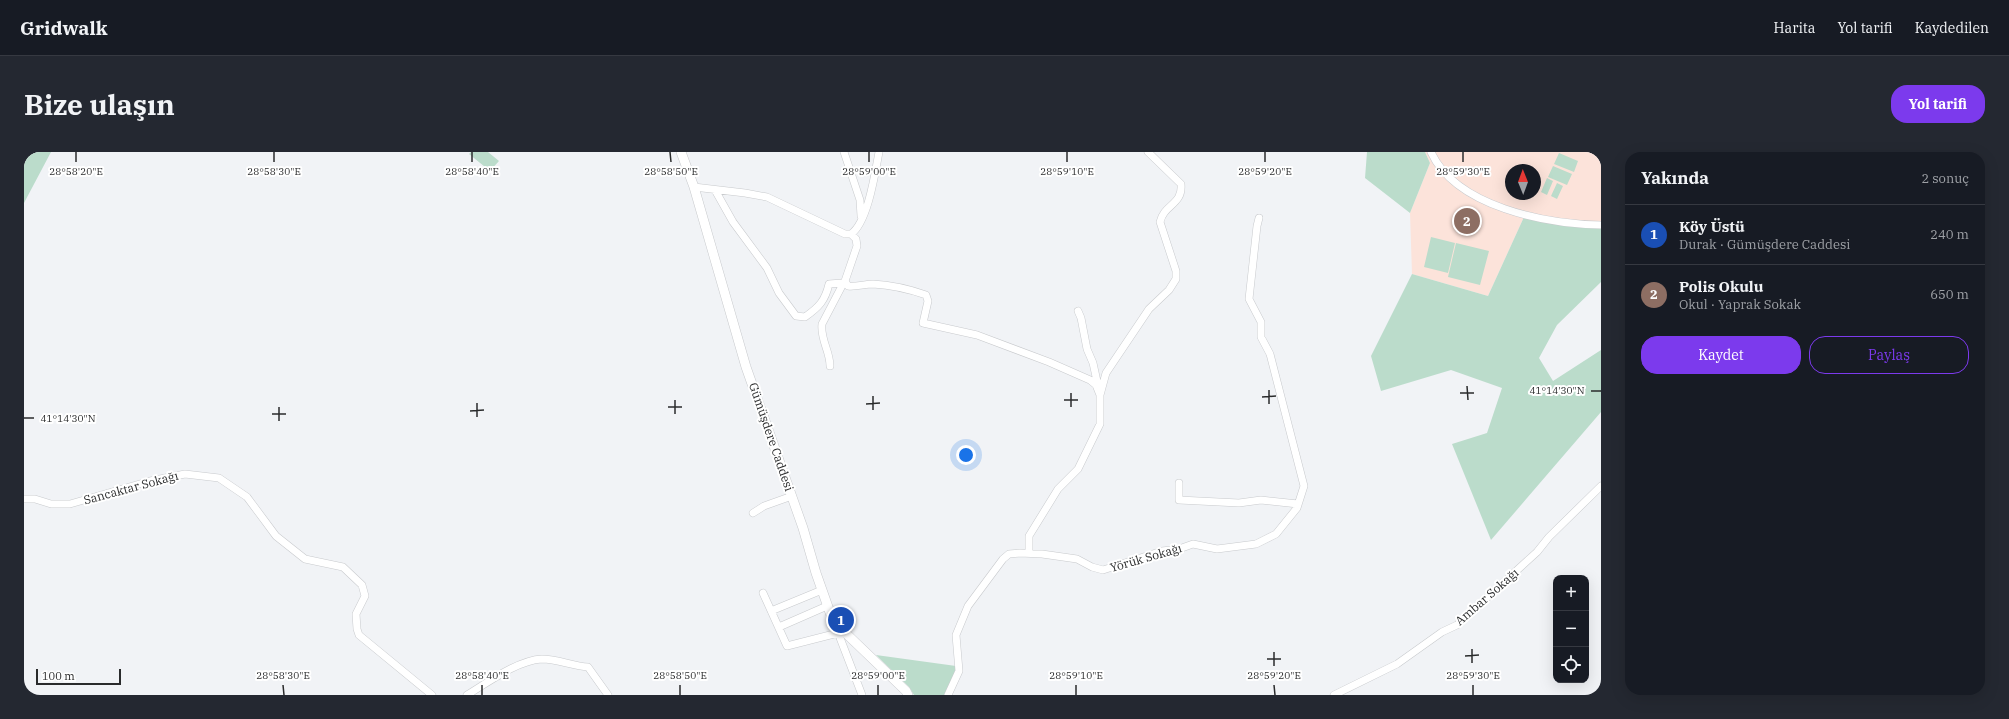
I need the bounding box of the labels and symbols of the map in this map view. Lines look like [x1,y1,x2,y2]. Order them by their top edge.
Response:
north arrow [1505,164,1541,200]
text: 28°58'20"E [49,165,103,178]
text: 28°58'30"E [247,165,301,178]
text: 28°58'40"E [445,165,499,178]
text: 28°58'50"E [644,165,698,178]
text: 28°59'00"E [842,165,896,178]
text: 28°59'10"E [1040,165,1094,178]
text: 28°59'20"E [1238,165,1292,178]
text: 28°59'30"E [1436,165,1490,178]
pin: 2 [1454,206,1480,236]
street label: Gümüşdere Caddesi [746,381,797,493]
text: 41°14'30"N [1530,384,1585,397]
text: 41°14'30"N [41,412,96,425]
your location [956,445,976,465]
street label: Sancaktar Sokağı [82,468,180,507]
street label: Yörük Sokağı [1108,540,1184,575]
street label: Ambar Sokağı [1452,565,1522,628]
pin: 1 [828,605,854,635]
scale bar [36,667,121,686]
text: 28°58'30"E [256,669,310,682]
text: 28°58'40"E [455,669,509,682]
text: 28°58'50"E [653,669,707,682]
text: 28°59'00"E [851,669,905,682]
text: 28°59'10"E [1049,669,1103,682]
text: 28°59'20"E [1247,669,1301,682]
text: 28°59'30"E [1446,669,1500,682]

